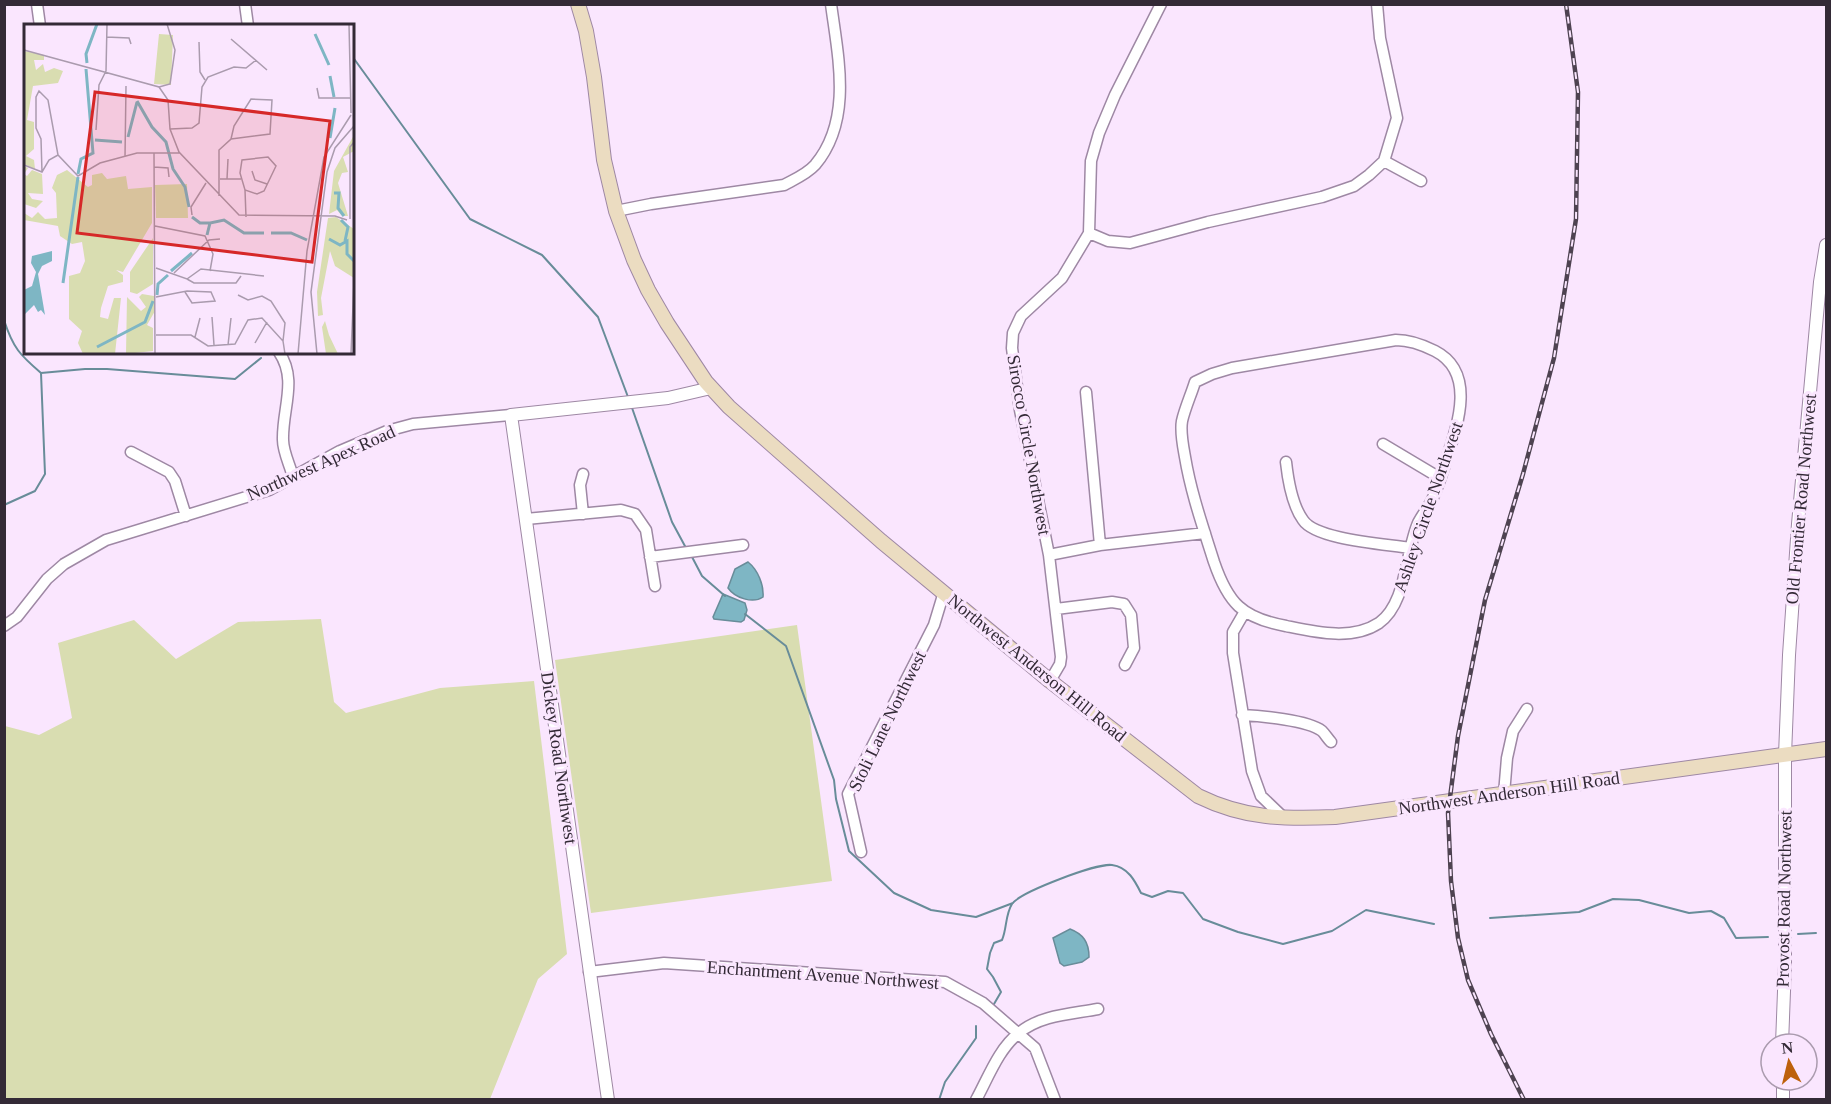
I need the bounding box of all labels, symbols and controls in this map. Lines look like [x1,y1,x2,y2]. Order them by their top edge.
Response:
inset map [24,24,354,354]
street label: Sirocco Circle Northwest [1003,353,1055,537]
street label: Old Frontier Road Northwest [1782,393,1820,605]
street label: Ashley Circle Northwest [1389,419,1467,595]
street label: Northwest Apex Road [244,421,398,505]
street label: Northwest Anderson Hill Road [944,590,1130,746]
street label: Stoli Lane Northwest [844,647,930,795]
street label: Dickey Road Northwest [537,670,581,846]
street label: Northwest Anderson Hill Road [1397,768,1621,818]
street label: Provost Road Northwest [1772,810,1796,988]
street label: Enchantment Avenue Northwest [706,957,940,993]
north arrow [1759,1032,1819,1092]
text: N [1780,1038,1794,1057]

